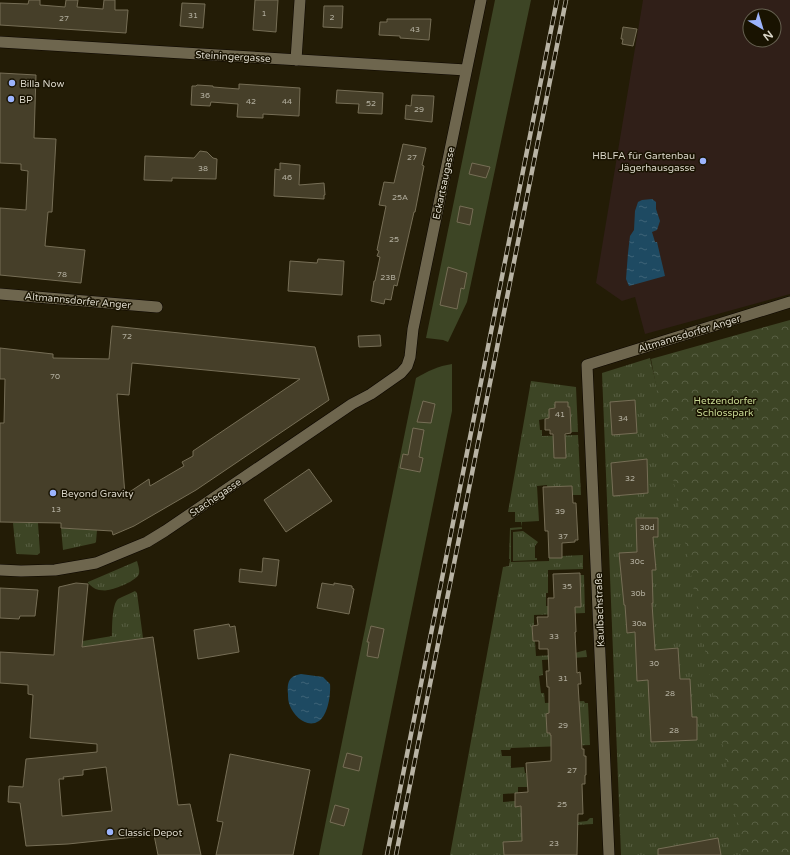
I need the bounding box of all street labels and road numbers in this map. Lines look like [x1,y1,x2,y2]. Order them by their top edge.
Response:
street label: Steiningergasse [195,49,271,65]
street label: Eckartsaugasse [430,146,458,221]
street label: Altmannsdorfer Anger [24,290,132,312]
street label: Altmannsdorfer Anger [637,313,742,355]
street label: Stachegasse [187,476,244,519]
street label: Kaulbachstraße [593,572,607,647]

